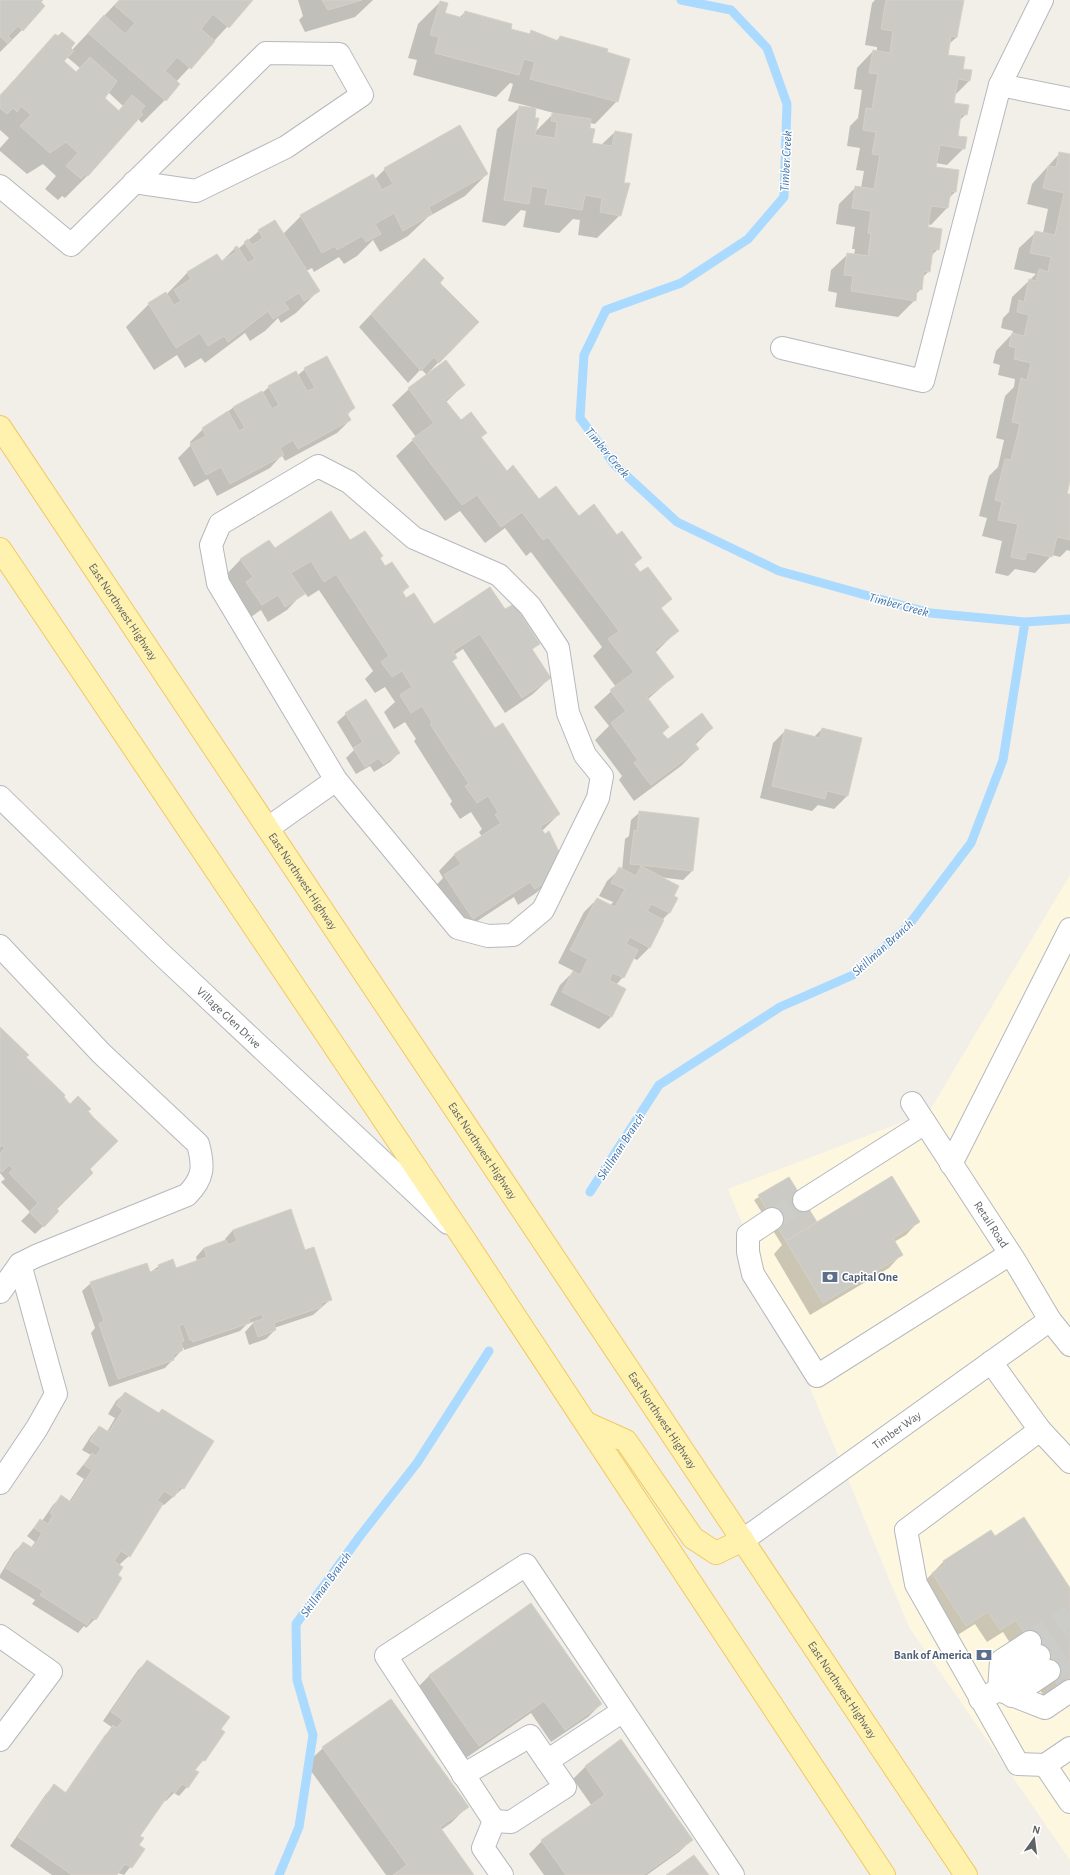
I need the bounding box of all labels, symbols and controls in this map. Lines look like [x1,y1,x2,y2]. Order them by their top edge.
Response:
water label: Timber Creek [778,130,795,192]
water label: Timber Creek [582,425,632,481]
street label: East Northwest Highway [87,561,160,663]
water label: Timber Creek [867,591,930,620]
street label: East Northwest Highway [266,830,340,933]
water label: Skillman Branch [850,918,916,979]
street label: Village Glen Drive [194,985,264,1051]
street label: East Northwest Highway [446,1100,519,1202]
water label: Skillman Branch [595,1111,648,1183]
street label: Retail Road [972,1199,1011,1250]
bank icon: Capital One [821,1268,839,1286]
place label: Capital One [842,1271,898,1283]
street label: East Northwest Highway [626,1370,699,1472]
street label: Timber Way [870,1409,924,1451]
water label: Skillman Branch [298,1550,354,1620]
street label: East Northwest Highway [806,1639,879,1741]
bank icon: Bank of America [975,1646,993,1664]
place label: Bank of America [894,1649,972,1661]
north arrow [1014,1819,1054,1859]
text: N [1031,1824,1041,1836]

